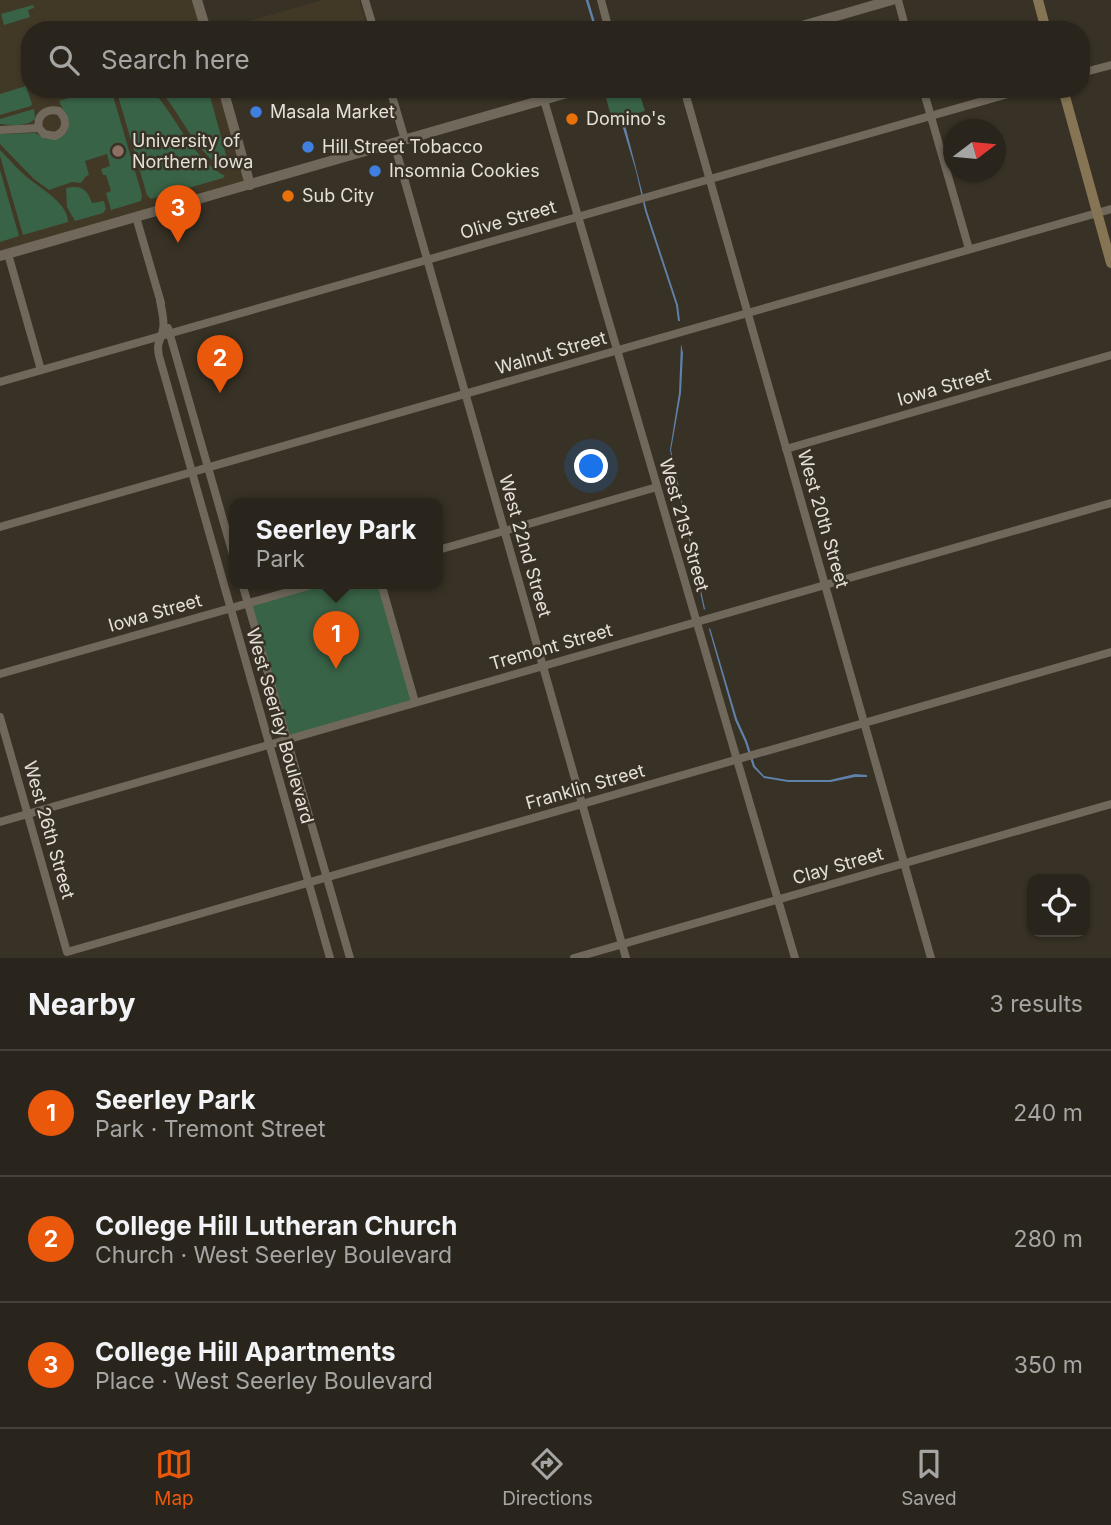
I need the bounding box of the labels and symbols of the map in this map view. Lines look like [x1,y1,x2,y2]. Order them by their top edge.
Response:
place label: Masala Market [270,101,395,122]
marker: Masala Market [248,104,264,120]
place label: Domino's [586,108,666,129]
marker: Domino's [564,111,580,127]
north arrow [943,119,1006,182]
place label: University of Northern Iowa [132,130,253,172]
place label: Hill Street Tobacco [322,136,483,157]
marker: Hill Street Tobacco [300,139,316,155]
marker: University of Northern Iowa [110,143,126,159]
place label: Insomnia Cookies [389,160,540,181]
marker: Insomnia Cookies [367,163,383,179]
pin: 3 [155,185,201,243]
place label: Sub City [302,185,374,206]
marker: Sub City [280,188,296,204]
street label: Olive Street [458,196,558,243]
street label: Walnut Street [493,327,609,378]
pin: 2 [197,335,243,393]
street label: Iowa Street [895,363,993,410]
street label: West 20th Street [794,447,853,590]
your location [574,449,608,483]
street label: West 21st Street [655,456,714,594]
street label: West 22nd Street [495,472,556,620]
street label: Iowa Street [106,589,204,636]
pin: 1 [313,611,359,669]
street label: Tremont Street [487,619,615,674]
street label: West Seerley Boulevard [242,626,318,826]
street label: West 26th Street [20,759,79,901]
street label: Franklin Street [523,759,647,814]
street label: Clay Street [790,843,886,888]

